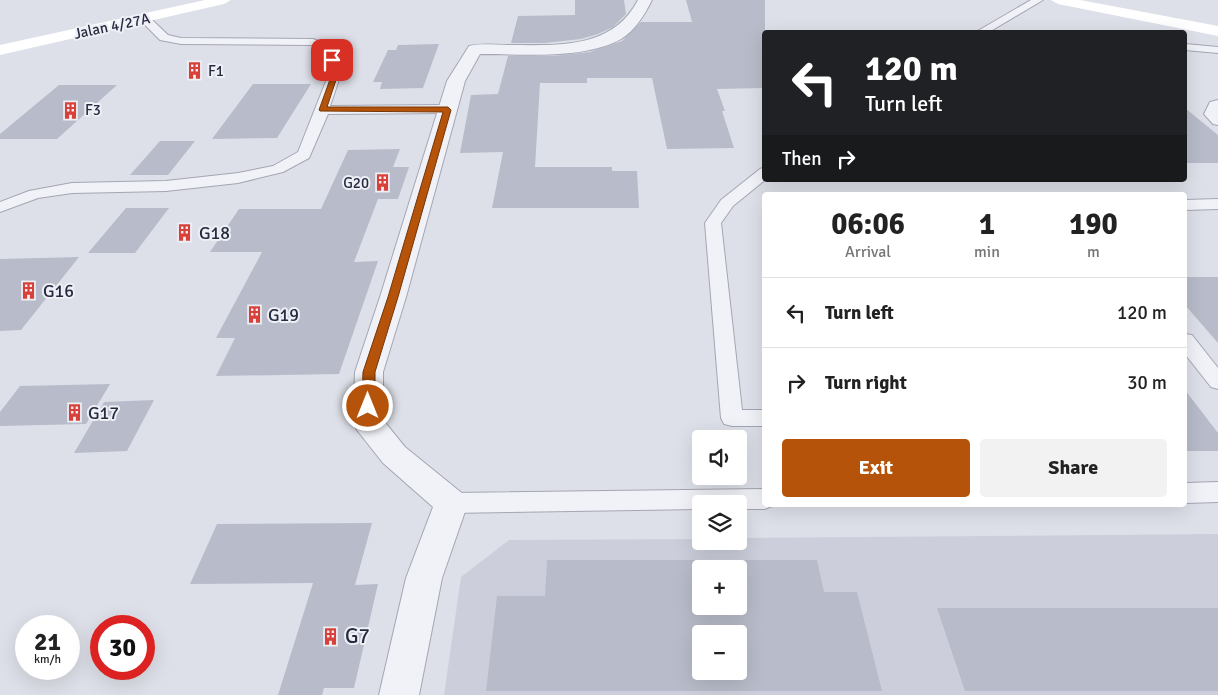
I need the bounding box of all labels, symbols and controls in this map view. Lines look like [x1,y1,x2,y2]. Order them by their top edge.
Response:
street label: Jalan 4/27A [72,9,152,43]
pin [311,39,353,81]
icon: arrive [318,46,346,74]
text: 120 m [865,47,958,90]
icon: left [782,50,847,115]
building icon: F1 [184,61,204,81]
place label: F1 [208,62,224,80]
text: Turn left [865,90,943,117]
building icon: F3 [61,100,81,120]
place label: F3 [85,101,101,119]
icon: right [832,145,860,173]
text: Then [782,147,822,171]
building icon: G20 [373,173,393,193]
place label: G20 [343,174,369,192]
text: 06:06 [831,206,905,243]
text: 1 [979,206,995,243]
text: 190 [1069,206,1118,243]
place label: G18 [199,222,230,244]
building icon: G18 [175,223,195,243]
text: Arrival [845,242,891,262]
text: min [974,242,1000,262]
text: m [1087,242,1100,262]
place label: G16 [43,280,74,302]
building icon: G16 [19,281,39,301]
icon: left [782,299,810,327]
text: Turn left [825,301,894,325]
text: 120 m [1117,301,1167,325]
place label: G19 [268,304,299,326]
building icon: G19 [244,305,264,325]
icon: right [782,369,810,397]
text: Turn right [825,371,907,395]
text: 30 m [1127,371,1167,395]
position arrow [341,379,393,431]
place label: G17 [88,402,119,424]
building icon: G17 [64,403,84,423]
map controls [692,430,747,680]
button: sound [692,430,747,485]
button: Exit [782,439,970,497]
button: Share [980,439,1167,497]
button: layers [692,495,747,550]
button: + [692,560,747,615]
speed limit sign: 30 [90,615,155,680]
place label: G7 [345,623,370,649]
button: − [692,625,747,680]
text: 21 [34,626,61,657]
building icon: G7 [321,626,341,646]
text: km/h [34,652,61,667]

